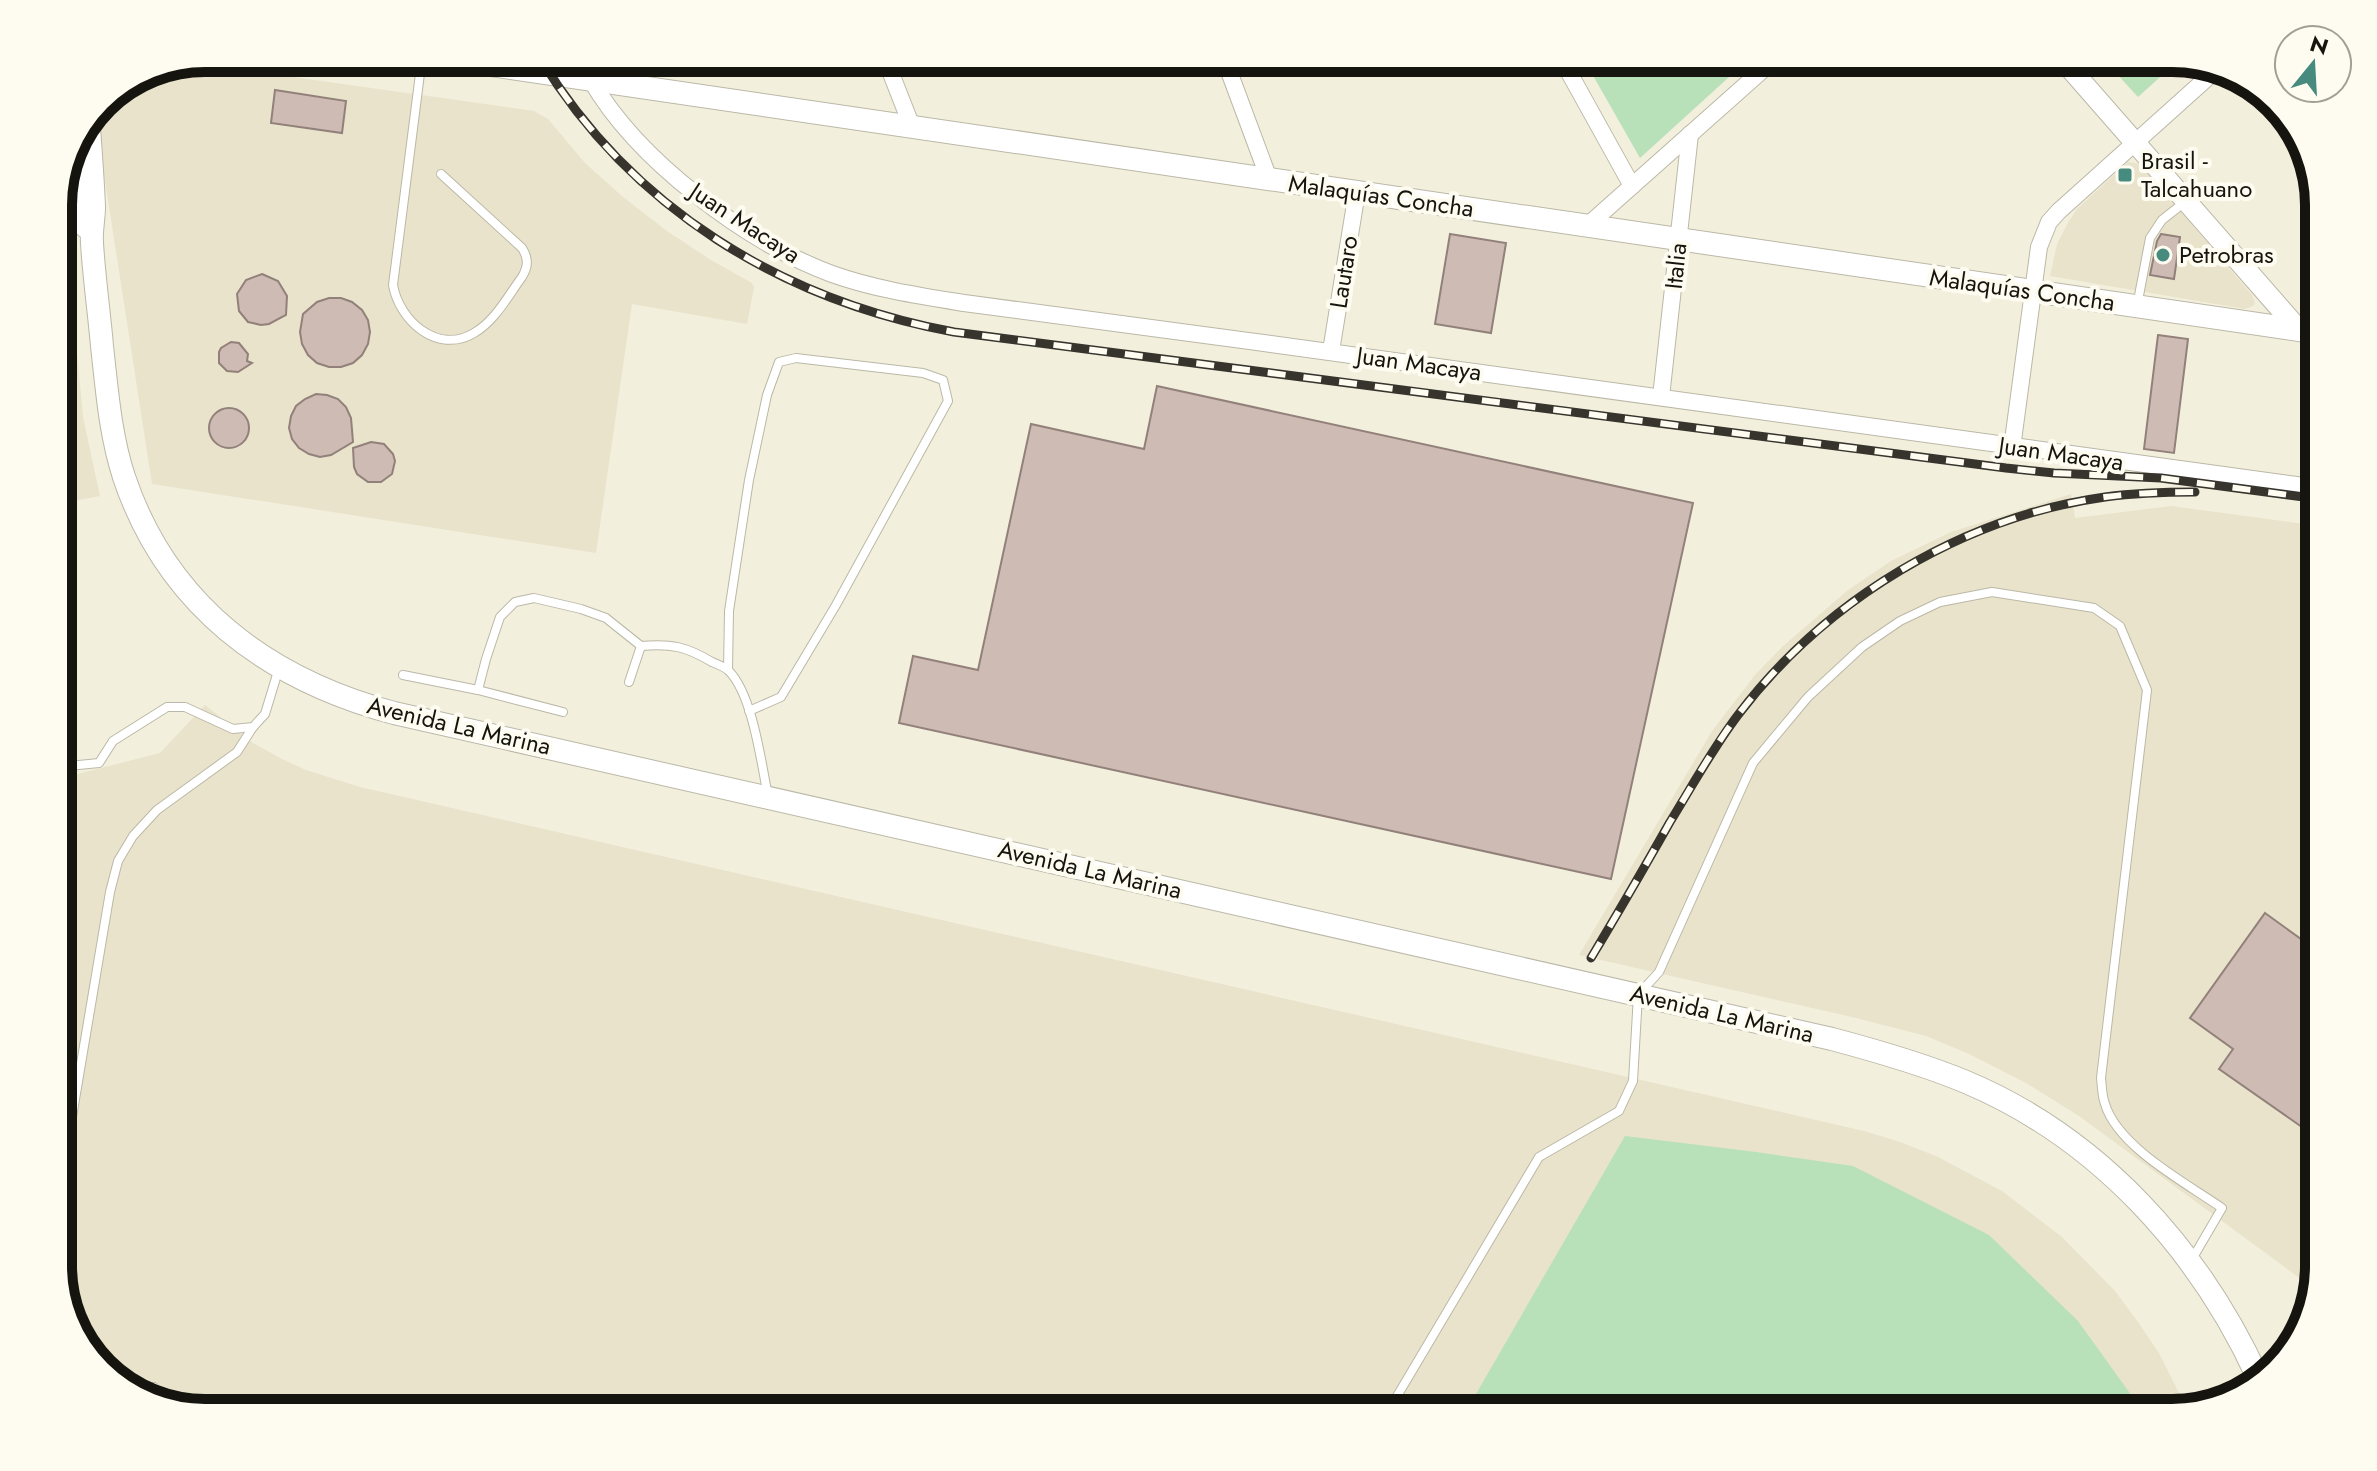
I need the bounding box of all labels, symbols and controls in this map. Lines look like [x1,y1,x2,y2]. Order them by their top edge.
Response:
north arrow [2273,24,2353,104]
text: N [2306,27,2332,63]
place label: Brasil - Talcahuano [2141,143,2252,206]
street label: Malaquías Concha [1286,165,1476,226]
marker: Brasil - Talcahuano [2116,166,2134,184]
street label: Juan Macaya [681,172,808,271]
street label: Lautaro [1320,233,1367,311]
place label: Petrobras [2179,237,2274,272]
street label: Italia [1656,241,1695,291]
marker: Petrobras [2154,246,2172,264]
street label: Malaquías Concha [1927,259,2117,320]
street label: Juan Macaya [1351,337,1484,390]
street label: Juan Macaya [1993,427,2126,480]
street label: Avenida La Marina [364,687,554,764]
street label: Avenida La Marina [995,831,1185,908]
street label: Avenida La Marina [1627,975,1817,1052]

